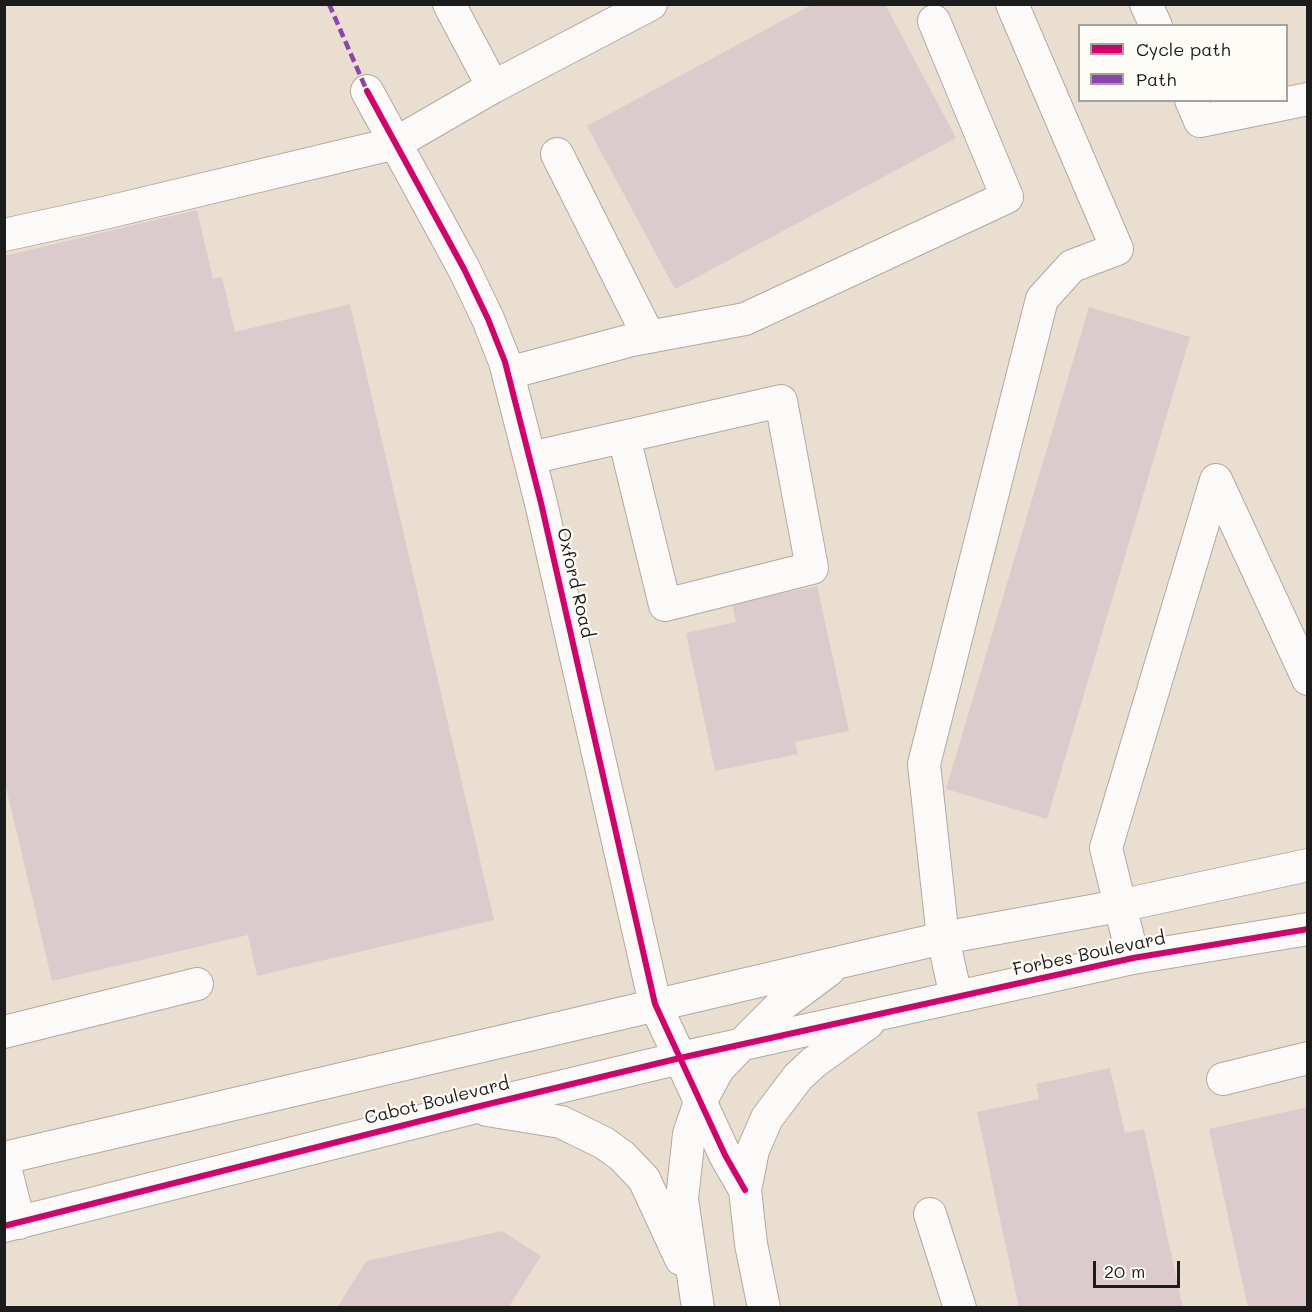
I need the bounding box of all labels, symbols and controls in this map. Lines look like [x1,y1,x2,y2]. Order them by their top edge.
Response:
legend [1078,24,1288,102]
text: Cycle path [1136,37,1231,61]
text: Path [1136,67,1176,91]
street label: Oxford Road [552,526,598,640]
street label: Forbes Boulevard [1011,927,1167,981]
street label: Cabot Boulevard [362,1073,512,1129]
scale bar [1096,1249,1183,1287]
text: 20 m [1104,1259,1145,1283]

